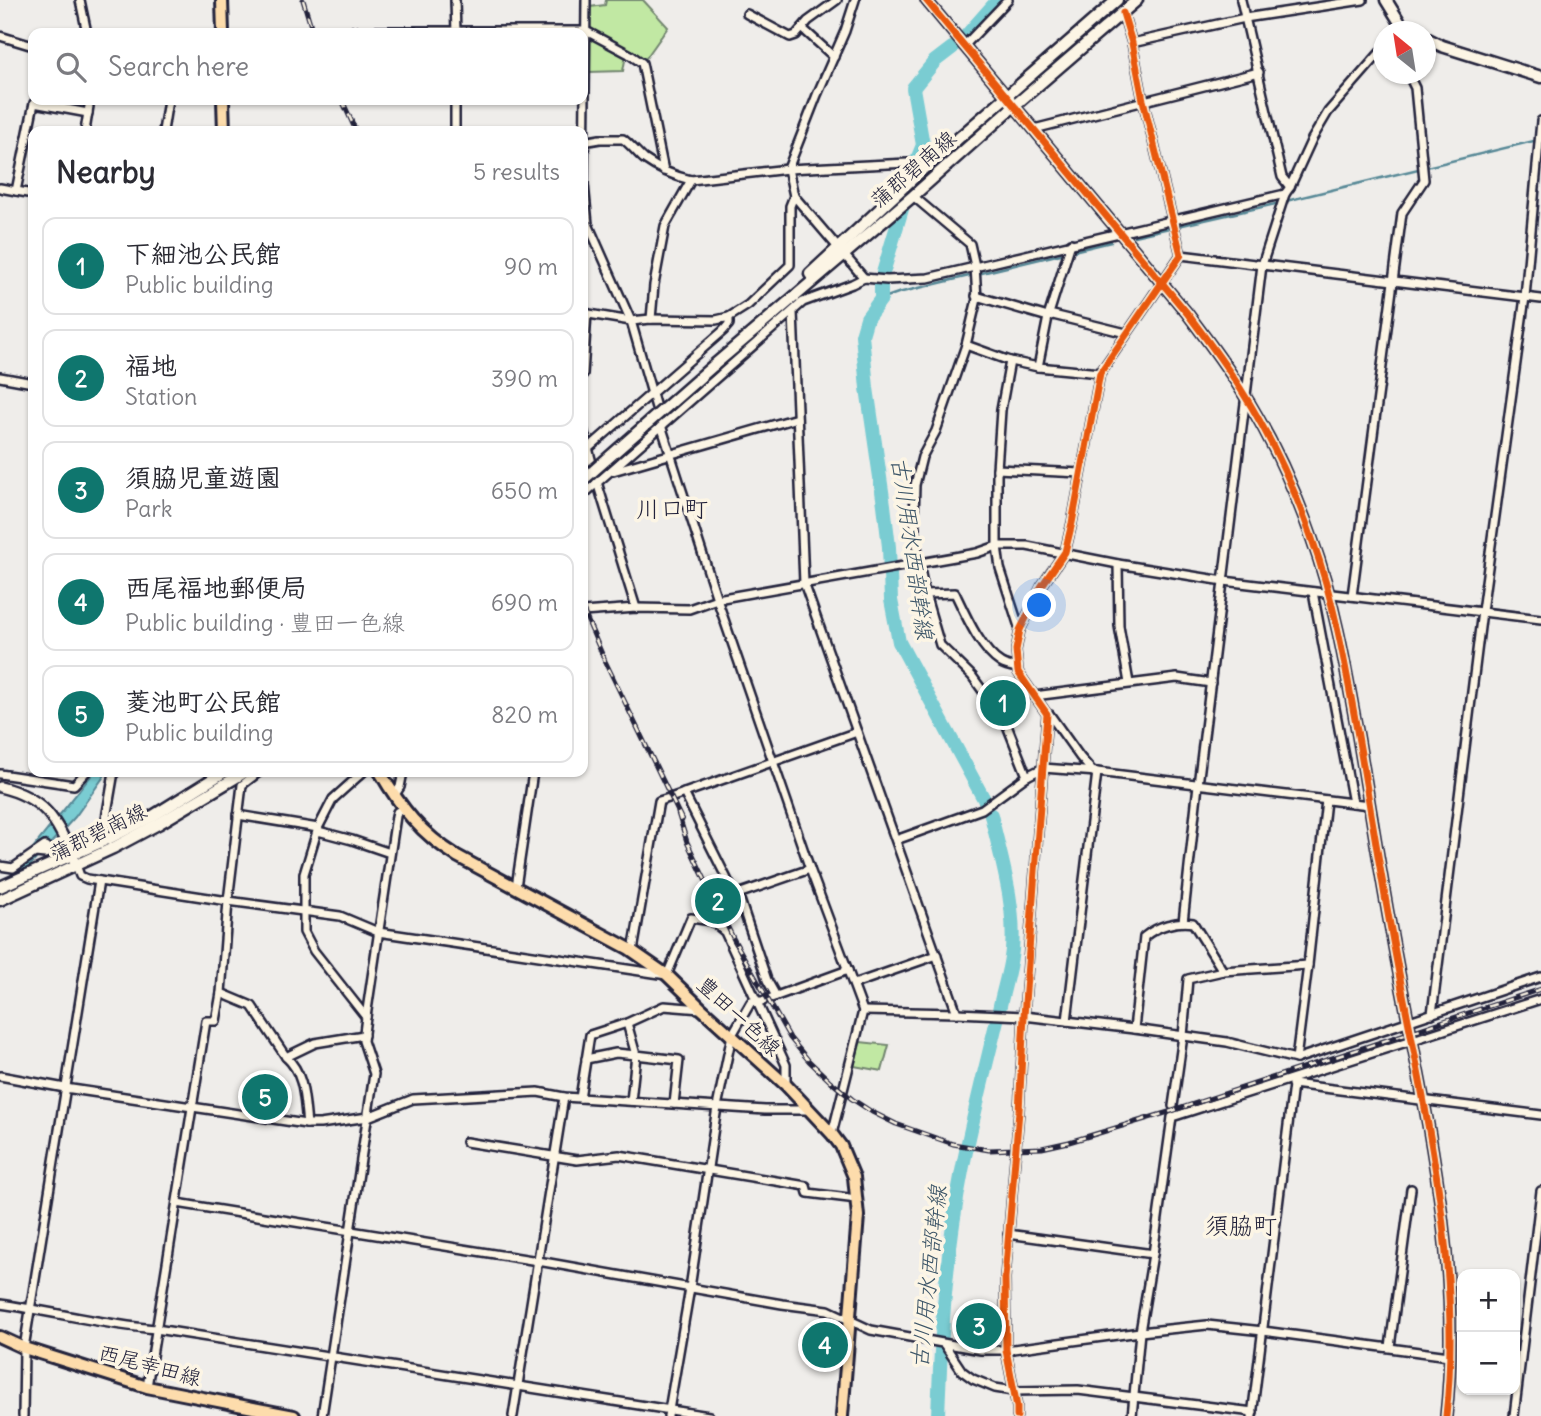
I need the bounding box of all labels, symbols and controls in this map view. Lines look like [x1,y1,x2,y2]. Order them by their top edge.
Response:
north arrow [1373,21,1436,84]
search box [28,28,588,105]
icon: search [52,48,90,86]
text: Search here [108,50,249,83]
street label: 蒲郡碧南線 [865,124,961,214]
text: Nearby [56,153,156,191]
text: 5 results [473,157,560,186]
text: 下細池公民館 [125,237,281,270]
text: 1 [76,252,86,281]
text: 90 m [504,252,558,281]
text: Public building [125,270,274,299]
text: 福地 [125,349,177,382]
text: 2 [75,364,87,393]
text: 390 m [491,364,558,393]
text: Station [125,382,197,411]
water label: 古川用水西部幹線 [886,455,940,642]
text: 須脇児童遊園 [125,461,281,494]
text: 3 [74,476,88,505]
text: 650 m [491,476,558,505]
district label: 川口町 [636,493,708,523]
text: Park [125,494,173,523]
text: 西尾福地郵便局 [125,571,307,604]
text: 4 [74,588,88,617]
text: 690 m [491,588,558,617]
your location [1022,588,1056,622]
text: Public building · 豊田一色線 [125,608,405,637]
pin: 1 [980,677,1026,729]
text: 菱池町公民館 [125,685,281,718]
text: 5 [74,700,88,729]
text: 820 m [491,700,558,729]
text: Public building [125,718,274,747]
street label: 蒲郡碧南線 [45,797,151,867]
pin: 2 [695,875,741,927]
street label: 豊田一色線 [691,970,787,1062]
pin: 5 [242,1071,288,1123]
water label: 古川用水西部幹線 [904,1183,952,1370]
district label: 須脇町 [1205,1210,1277,1240]
map controls [1457,1269,1520,1395]
button: + [1457,1269,1520,1332]
pin: 3 [956,1300,1002,1352]
pin: 4 [802,1319,848,1371]
button: − [1457,1332,1520,1395]
street label: 西尾幸田線 [96,1338,204,1392]

